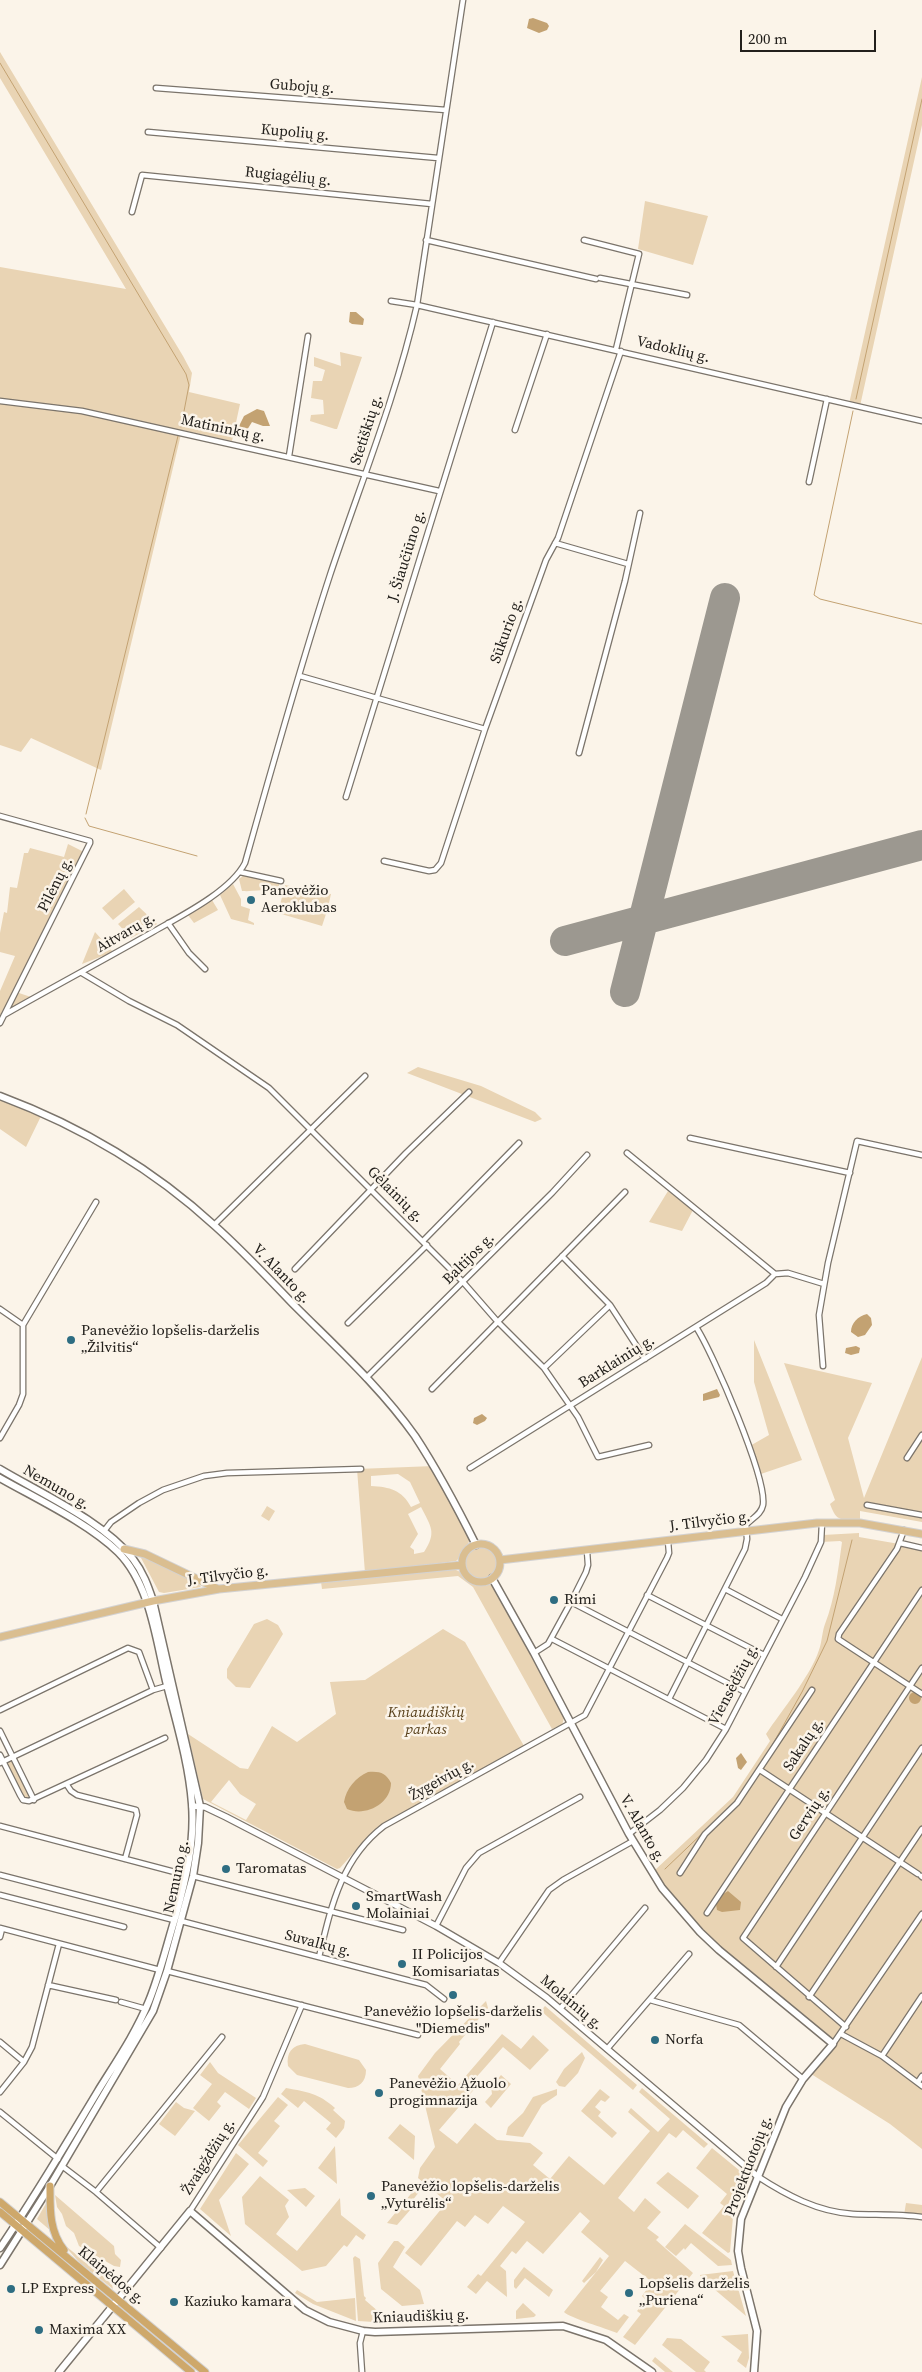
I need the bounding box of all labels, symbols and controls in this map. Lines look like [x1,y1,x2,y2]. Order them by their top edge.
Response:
scale bar [742,20,878,52]
text: 200 m [748,28,788,49]
street label: Gubojų g. [269,76,335,98]
street label: Kupolių g. [260,121,330,145]
street label: Rugiagėlių g. [244,164,332,190]
street label: Vadoklių g. [635,333,711,367]
street label: Stetiškių g. [347,393,387,467]
street label: Matininkų g. [179,411,267,447]
street label: J. Šiaučiūno g. [385,508,429,604]
street label: Sūkurio g. [487,596,527,666]
street label: Pilėnų g. [35,855,77,915]
place label: Panevėžio Aeroklubas [261,882,337,917]
marker: Panevėžio Aeroklubas [245,894,257,906]
street label: Aitvarų g. [93,909,159,957]
street label: Gėlainių g. [363,1163,427,1227]
street label: Baltijos g. [439,1229,499,1289]
street label: V. Alanto g. [248,1241,314,1307]
place label: Panevėžio lopšelis-darželis „Žilvitis“ [81,1322,260,1357]
street label: Barklainių g. [576,1332,658,1392]
marker: Panevėžio lopšelis-darželis „Žilvitis“ [65,1334,77,1346]
street label: Nemuno g. [20,1462,92,1514]
street label: J. Tilvyčio g. [668,1508,752,1536]
street label: J. Tilvyčio g. [186,1562,270,1590]
place label: Rimi [564,1591,596,1609]
marker: Rimi [548,1594,560,1606]
street label: Viensėdžių g. [705,1641,763,1729]
park label: Kniaudiškių parkas [388,1704,464,1739]
street label: Sakalų g. [780,1715,828,1775]
street label: Žygeivių g. [406,1755,478,1805]
street label: Gervių g. [786,1784,834,1844]
street label: V. Alanto g. [615,1792,669,1866]
street label: Nemuno g. [161,1839,193,1915]
place label: Taromatas [236,1860,307,1878]
marker: Taromatas [220,1863,232,1875]
place label: SmartWash Molainiai [366,1888,442,1923]
marker: SmartWash Molainiai [350,1900,362,1912]
street label: Suvalkų g. [283,1926,353,1962]
place label: II Policijos Komisariatas [412,1946,499,1981]
marker: II Policijos Komisariatas [396,1958,408,1970]
street label: Molainių g. [536,1972,606,2034]
marker: Panevėžio lopšelis-darželis "Diemedis" [447,1989,459,2001]
place label: Panevėžio lopšelis-darželis "Diemedis" [364,2003,542,2038]
place label: Norfa [665,2031,703,2049]
marker: Norfa [649,2034,661,2046]
place label: Panevėžio Ąžuolo progimnazija [389,2075,506,2110]
marker: Panevėžio Ąžuolo progimnazija [373,2087,385,2099]
street label: Projektuotojų g. [722,2113,776,2219]
street label: Žvaigždžių g. [179,2116,239,2198]
place label: Panevėžio lopšelis-darželis „Vyturėlis“ [381,2178,560,2213]
marker: Panevėžio lopšelis-darželis „Vyturėlis“ [365,2190,377,2202]
street label: Klaipėdos g. [74,2243,148,2309]
place label: Lopšelis darželis „Puriena“ [639,2275,750,2310]
place label: LP Express [21,2280,94,2298]
marker: LP Express [5,2283,17,2295]
marker: Lopšelis darželis „Puriena“ [623,2287,635,2299]
place label: Kaziuko kamara [184,2293,292,2311]
marker: Kaziuko kamara [168,2296,180,2308]
street label: Kniaudiškių g. [373,2306,469,2328]
place label: Maxima XX [49,2321,126,2339]
marker: Maxima XX [33,2324,45,2336]

